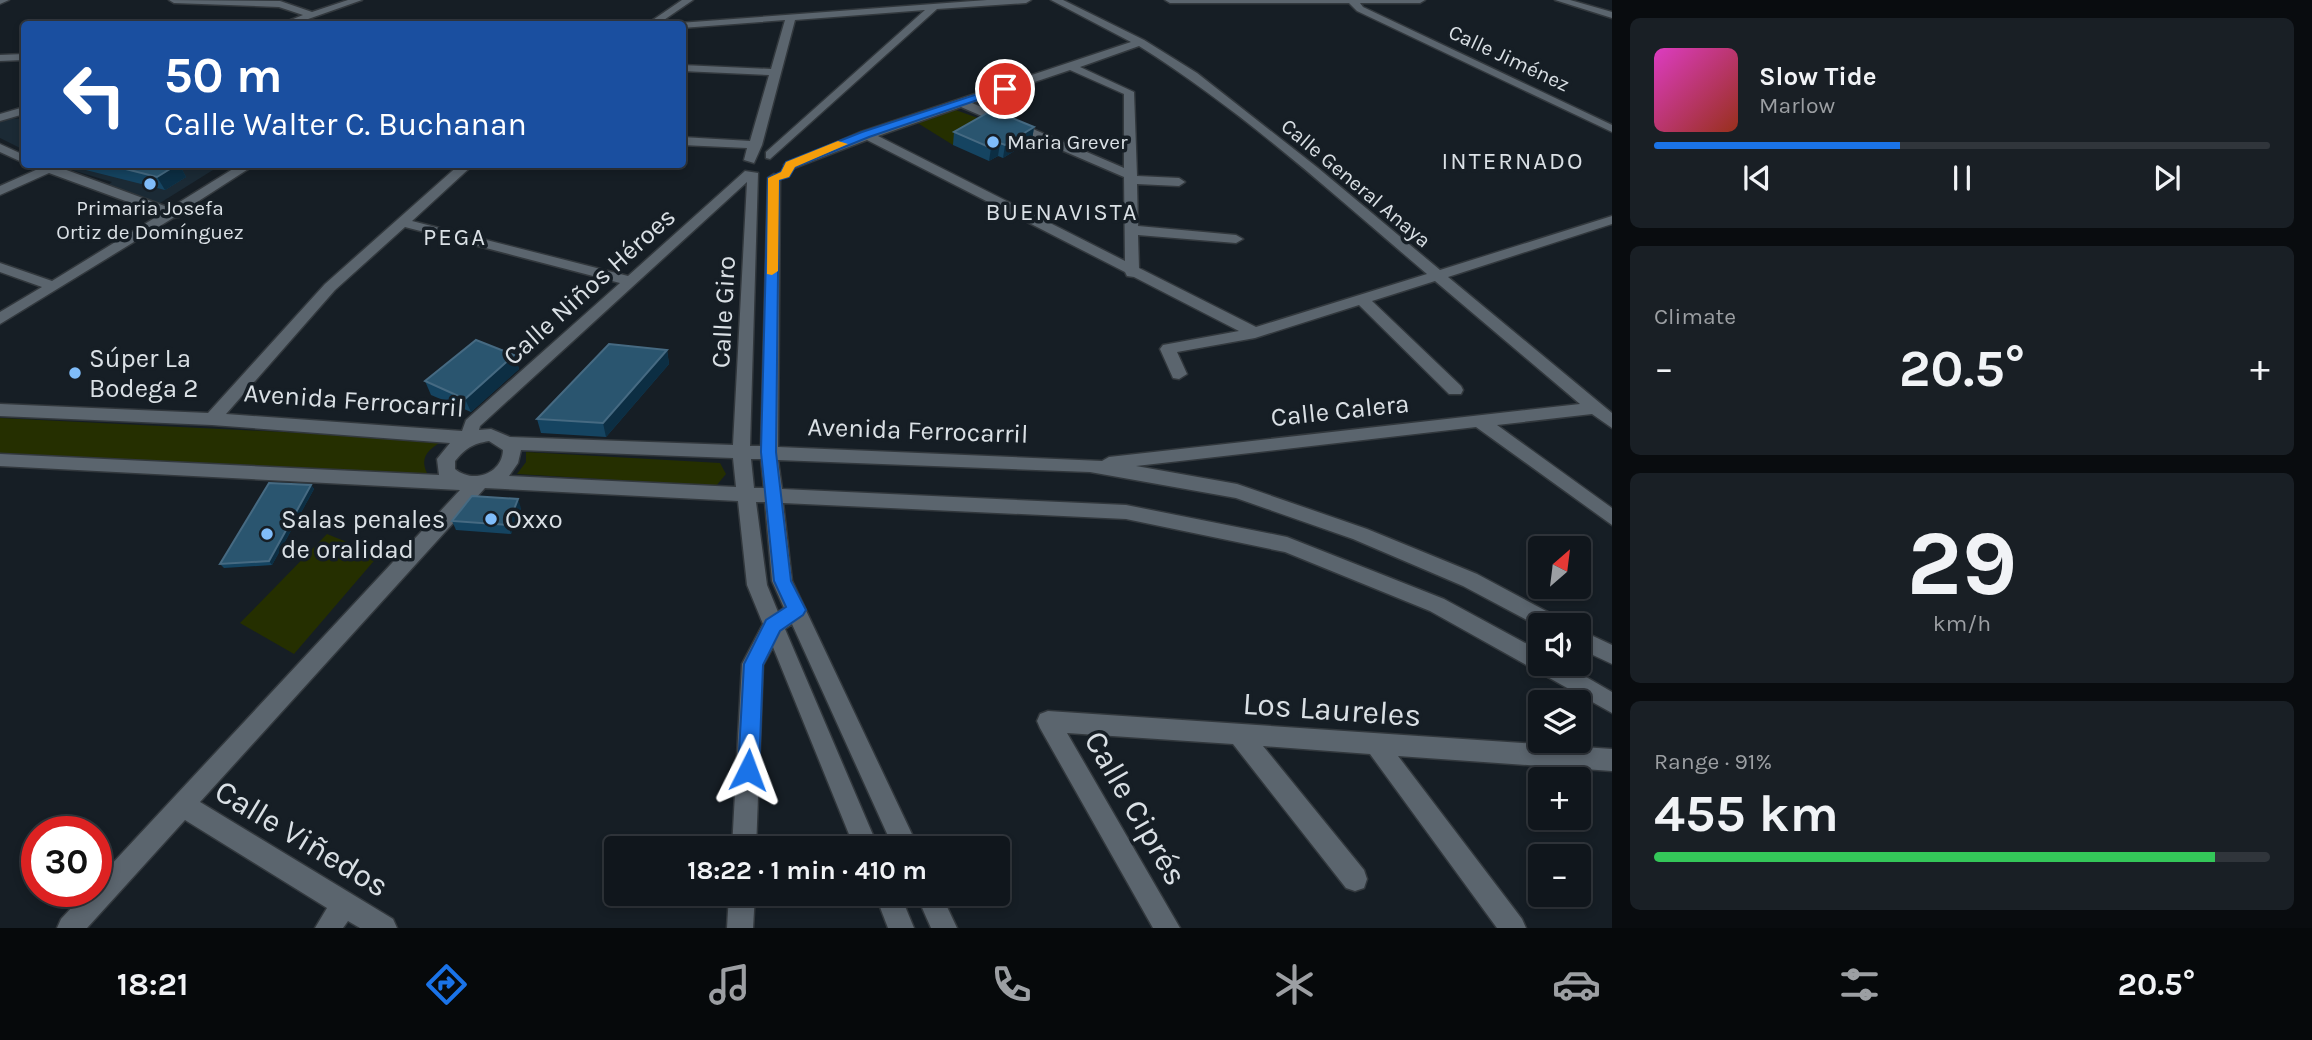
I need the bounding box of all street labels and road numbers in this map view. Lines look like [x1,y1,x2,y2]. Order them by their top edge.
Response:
street label: Calle Jiménez [1445,20,1573,96]
street label: Calle General Anaya [1277,114,1435,252]
street label: Calle Niños Héroes [497,201,682,372]
street label: Calle Giro [705,255,742,369]
street label: Avenida Ferrocarril [243,377,465,424]
street label: Calle Calera [1269,388,1411,433]
street label: Avenida Ferrocarril [807,411,1029,450]
street label: Los Laureles [1241,685,1423,734]
street label: Calle Ciprés [1077,725,1195,892]
street label: Calle Viñedos [208,772,395,905]

